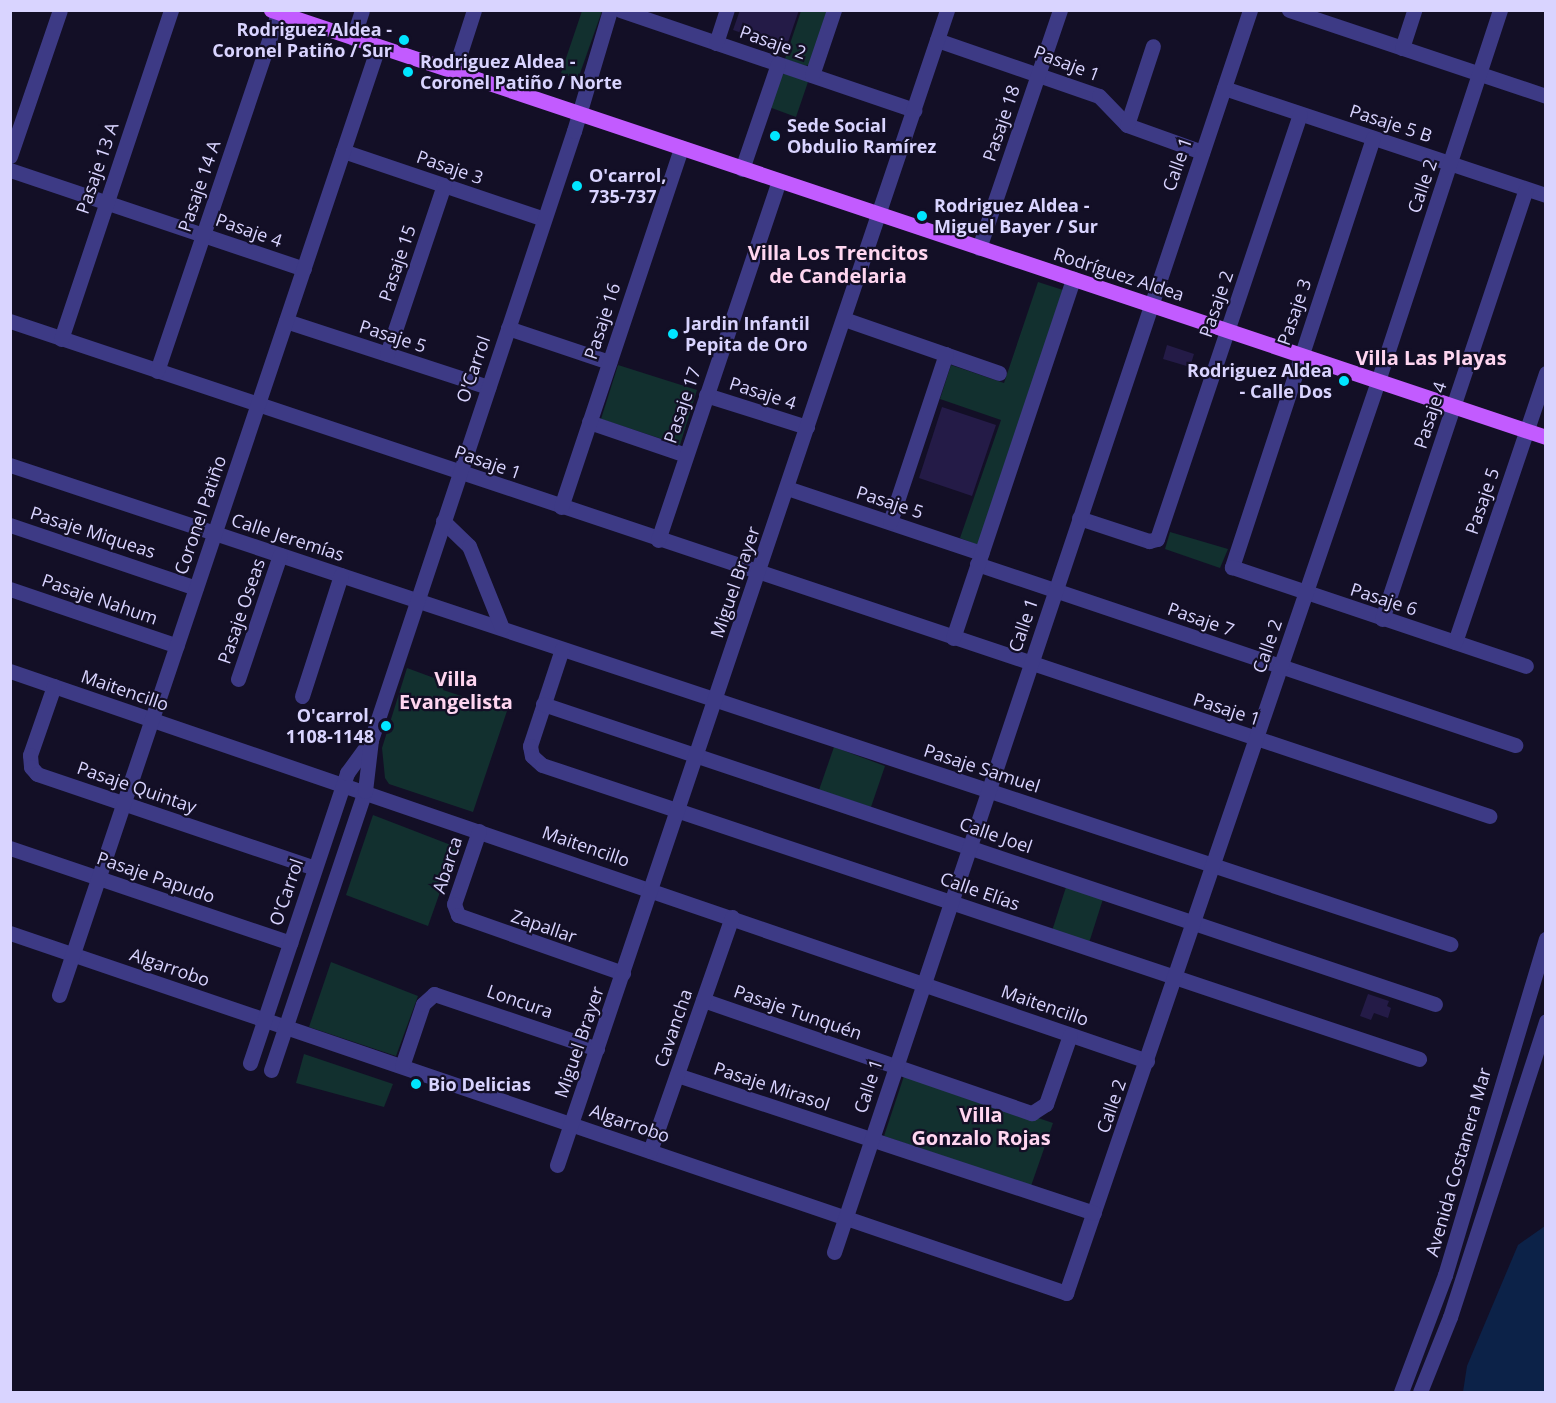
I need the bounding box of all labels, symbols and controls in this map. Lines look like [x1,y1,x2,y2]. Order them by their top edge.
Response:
place label: Rodriguez Aldea - Coronel Patiño / Sur [212,19,392,62]
street label: Pasaje 2 [737,21,809,63]
marker: Rodriguez Aldea - Coronel Patiño / Sur [397,33,411,47]
street label: Pasaje 1 [1031,41,1103,85]
place label: Rodriguez Aldea - Coronel Patiño / Norte [420,51,622,94]
marker: Rodriguez Aldea - Coronel Patiño / Norte [401,65,415,79]
street label: Pasaje 18 [978,82,1024,164]
street label: Pasaje 5 B [1347,100,1435,146]
place label: Sede Social Obdulio Ramírez [787,115,936,158]
street label: Pasaje 13 A [71,119,123,217]
marker: Sede Social Obdulio Ramírez [768,129,782,143]
street label: Calle 1 [1158,134,1196,194]
street label: Pasaje 14 A [173,137,225,235]
street label: Pasaje 3 [414,146,486,188]
street label: Calle 2 [1403,156,1441,216]
place label: O'carrol, 735-737 [589,165,666,207]
marker: O'carrol, 735-737 [570,179,584,193]
place label: Rodriguez Aldea - Miguel Bayer / Sur [934,195,1098,238]
street label: Pasaje 4 [213,209,285,251]
marker: Rodriguez Aldea - Miguel Bayer / Sur [915,209,929,223]
street label: Pasaje 15 [374,222,420,304]
district label: Villa Los Trencitos de Candelaria [748,241,928,288]
street label: Rodríguez Aldea [1051,243,1187,305]
street label: Pasaje 2 [1195,268,1237,340]
street label: Pasaje 3 [1273,276,1315,348]
street label: Pasaje 16 [579,280,625,362]
place label: Jardin Infantil Pepita de Oro [685,313,810,356]
street label: Pasaje 5 [357,315,429,357]
marker: Jardin Infantil Pepita de Oro [666,327,680,341]
street label: O'Carrol [451,333,495,405]
district label: Villa Las Playas [1355,345,1507,369]
place label: Rodriguez Aldea - Calle Dos [1187,360,1332,403]
street label: Pasaje 17 [659,364,705,446]
street label: Pasaje 4 [727,372,799,414]
marker: Rodriguez Aldea - Calle Dos [1337,374,1351,388]
street label: Pasaje 4 [1409,379,1451,451]
street label: Pasaje 1 [452,441,524,483]
street label: Coronel Patiño [170,453,230,577]
street label: Pasaje 5 [1461,465,1503,537]
street label: Pasaje 5 [854,481,926,523]
street label: Pasaje Miqueas [28,502,158,562]
street label: Calle Jeremías [229,509,347,565]
street label: Miguel Brayer [706,523,764,641]
street label: Pasaje Oseas [213,555,269,667]
street label: Pasaje Nahum [39,569,161,629]
street label: Pasaje 6 [1348,578,1420,620]
street label: Calle 1 [1004,595,1042,655]
street label: Pasaje 7 [1165,598,1237,640]
street label: Calle 2 [1248,616,1286,676]
street label: Maitencillo [78,665,172,715]
district label: Villa Evangelista [399,666,513,713]
street label: Pasaje 1 [1191,688,1263,730]
place label: O'carrol, 1108-1148 [286,705,374,748]
marker: O'carrol, 1108-1148 [379,719,393,733]
street label: Pasaje Samuel [921,739,1043,797]
street label: Pasaje Quintay [74,756,200,818]
street label: Calle Joel [957,812,1035,858]
street label: Maitencillo [539,821,633,871]
street label: Abarca [428,834,466,896]
street label: Pasaje Papudo [94,847,218,907]
street label: O'Carrol [264,856,308,928]
street label: Calle Elías [937,867,1023,915]
street label: Zapallar [508,905,580,947]
street label: Algarrobo [127,943,213,991]
street label: Loncura [484,980,556,1022]
street label: Pasaje Tunquén [731,980,865,1044]
street label: Maitencillo [998,980,1092,1030]
street label: Miguel Brayer [550,983,608,1101]
street label: Cavancha [650,986,696,1070]
street label: Calle 1 [849,1056,887,1116]
street label: Pasaje Mirasol [711,1057,833,1115]
street label: Avenida Costanera Mar [1421,1065,1495,1259]
place label: Bio Delicias [428,1073,531,1095]
street label: Calle 2 [1092,1076,1130,1136]
marker: Bio Delicias [409,1077,423,1091]
street label: Algarrobo [587,1099,673,1147]
district label: Villa Gonzalo Rojas [911,1103,1051,1150]

